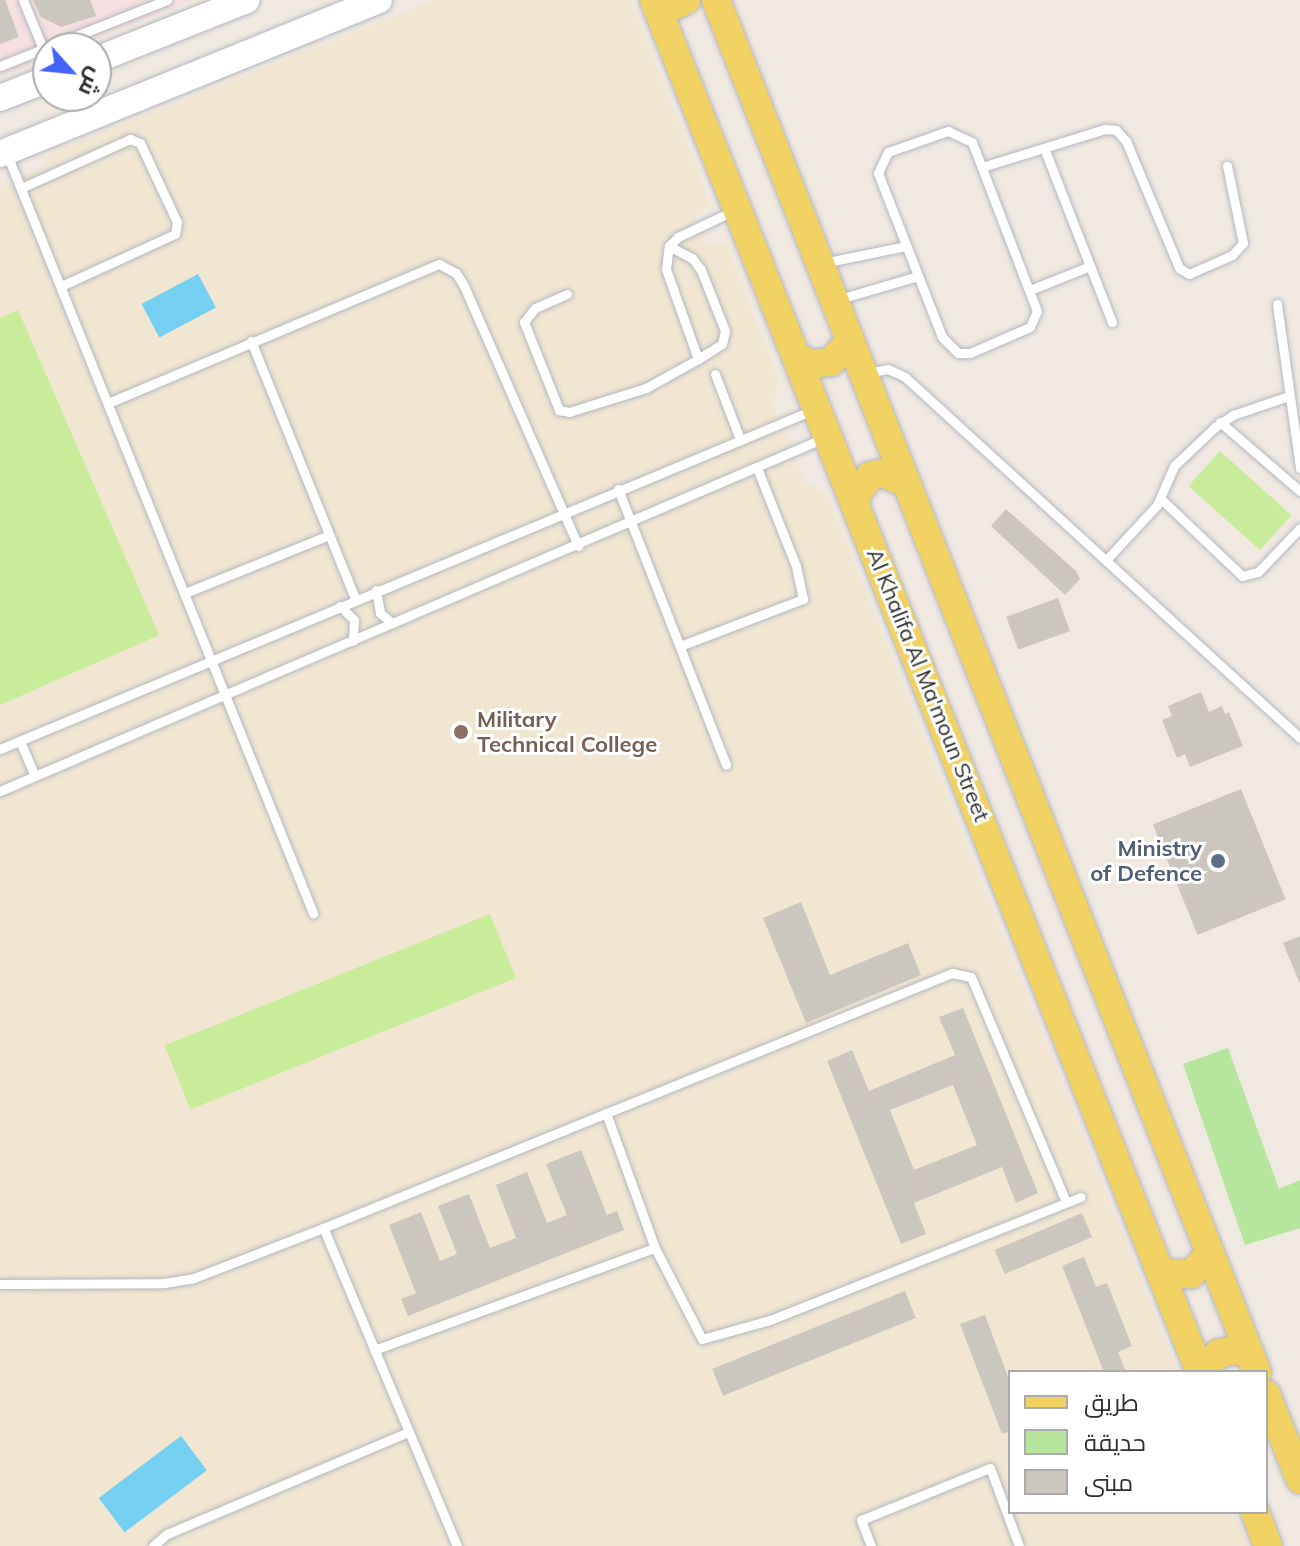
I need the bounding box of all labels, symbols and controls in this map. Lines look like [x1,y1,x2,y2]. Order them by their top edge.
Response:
north arrow [32,32,112,112]
text: ش [73,63,110,101]
street label: Al Khalifa Al Ma'moun Street [861,545,995,825]
place label: Military Technical College [477,706,657,758]
marker: Military Technical College [452,723,470,741]
place label: Ministry of Defence [1090,835,1202,886]
marker: Ministry of Defence [1209,852,1227,870]
legend [1008,1370,1268,1514]
text: طريق [1084,1387,1139,1417]
text: حديقة [1084,1427,1146,1457]
text: مبنى [1084,1467,1133,1497]

